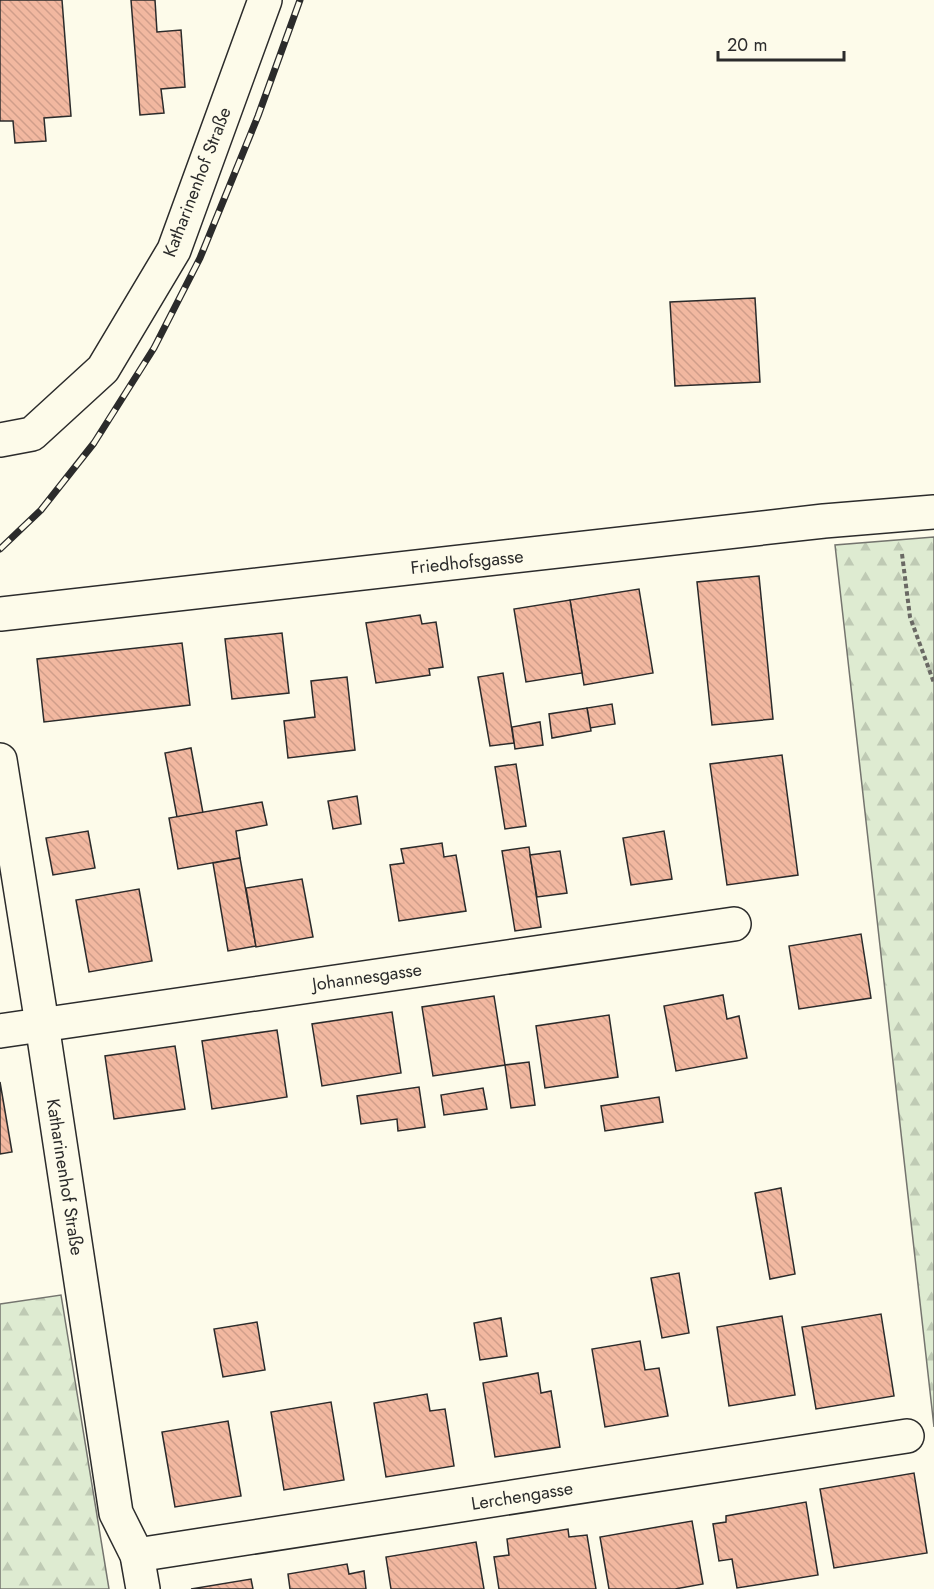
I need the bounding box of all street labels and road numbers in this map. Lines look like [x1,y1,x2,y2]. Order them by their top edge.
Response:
street label: Katharinenhof Straße [156,103,238,261]
street label: Friedhofsgasse [409,543,525,581]
street label: Johannesgasse [309,956,423,998]
street label: Katharinenhof Straße [40,1097,90,1257]
street label: Lerchengasse [469,1475,575,1517]

